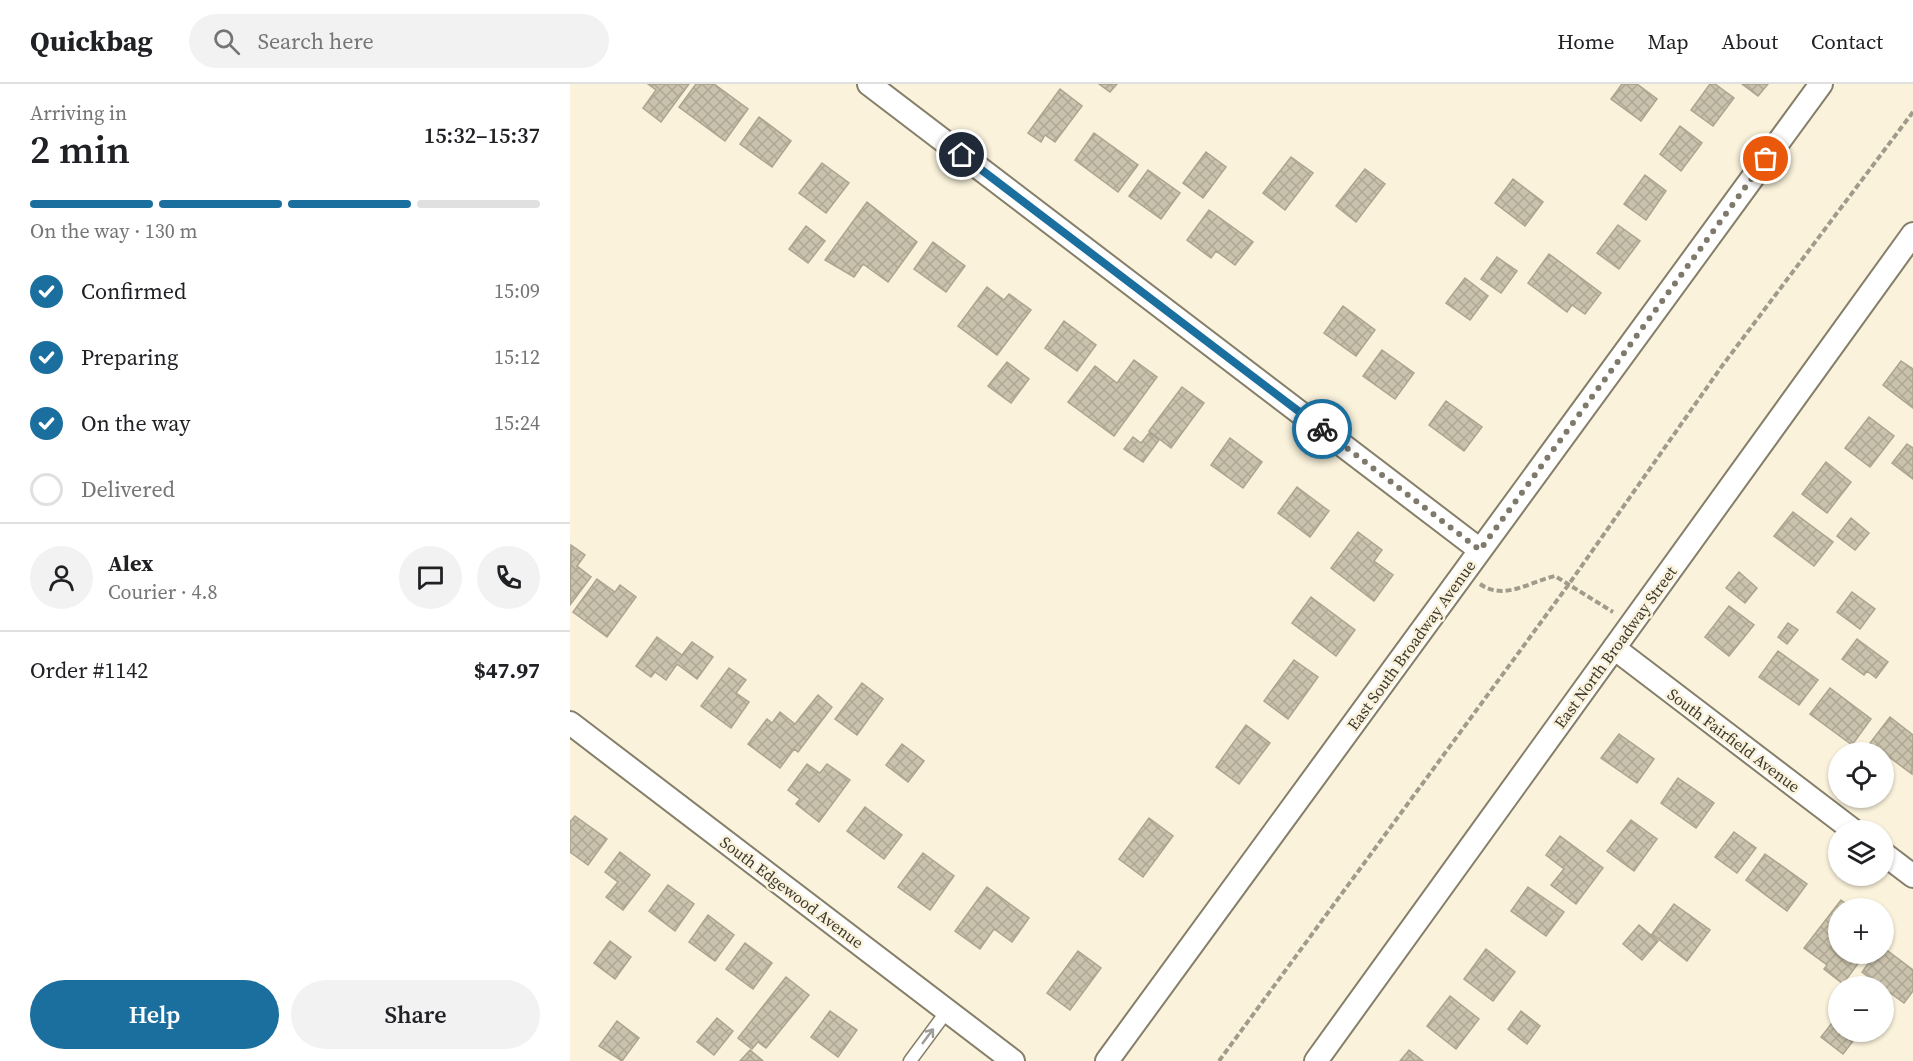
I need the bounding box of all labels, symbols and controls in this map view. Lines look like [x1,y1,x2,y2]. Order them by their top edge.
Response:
search box [189,14,609,68]
text: Quickbag [30,22,153,60]
icon: search [210,25,243,58]
text: Search here [258,26,374,56]
text: Home [1557,27,1615,56]
text: Map [1648,27,1689,56]
text: About [1722,27,1778,56]
text: Contact [1811,27,1883,56]
text: Arriving in [30,99,127,127]
text: 15:32–15:37 [424,120,540,150]
text: 2 min [30,123,130,176]
pin [936,129,987,180]
pin [1740,133,1791,184]
icon: home [945,138,978,171]
icon: bag [1749,142,1782,175]
text: On the way · 130 m [30,217,197,245]
icon: check [30,275,63,308]
text: Confirmed [81,276,186,306]
text: 15:09 [494,277,540,305]
icon: check [30,341,63,374]
text: Preparing [81,342,178,372]
text: 15:12 [494,343,540,371]
courier [1292,399,1352,459]
icon: check [30,407,63,440]
text: On the way [81,408,190,438]
text: 15:24 [494,409,540,437]
icon: bike [1306,413,1339,446]
text: Delivered [81,474,175,504]
button: person [30,546,93,609]
button: chat [399,546,462,609]
button: phone [477,546,540,609]
text: Alex [108,548,153,578]
street label: East South Broadway Avenue [1342,556,1480,734]
street label: East North Broadway Street [1549,561,1682,733]
text: Courier · 4.8 [108,578,217,606]
text: Order #1142 [30,655,148,685]
text: $47.97 [474,655,540,685]
street label: South Fairfield Avenue [1663,683,1805,797]
map controls [1828,742,1894,1042]
button: locate [1828,742,1894,808]
button: layers [1828,820,1894,886]
street label: South Edgewood Avenue [716,831,868,953]
button: + [1828,898,1894,964]
button: − [1828,976,1894,1042]
button: Help [30,980,279,1049]
button: Share [291,980,540,1049]
one-way arrow [922,1028,935,1044]

